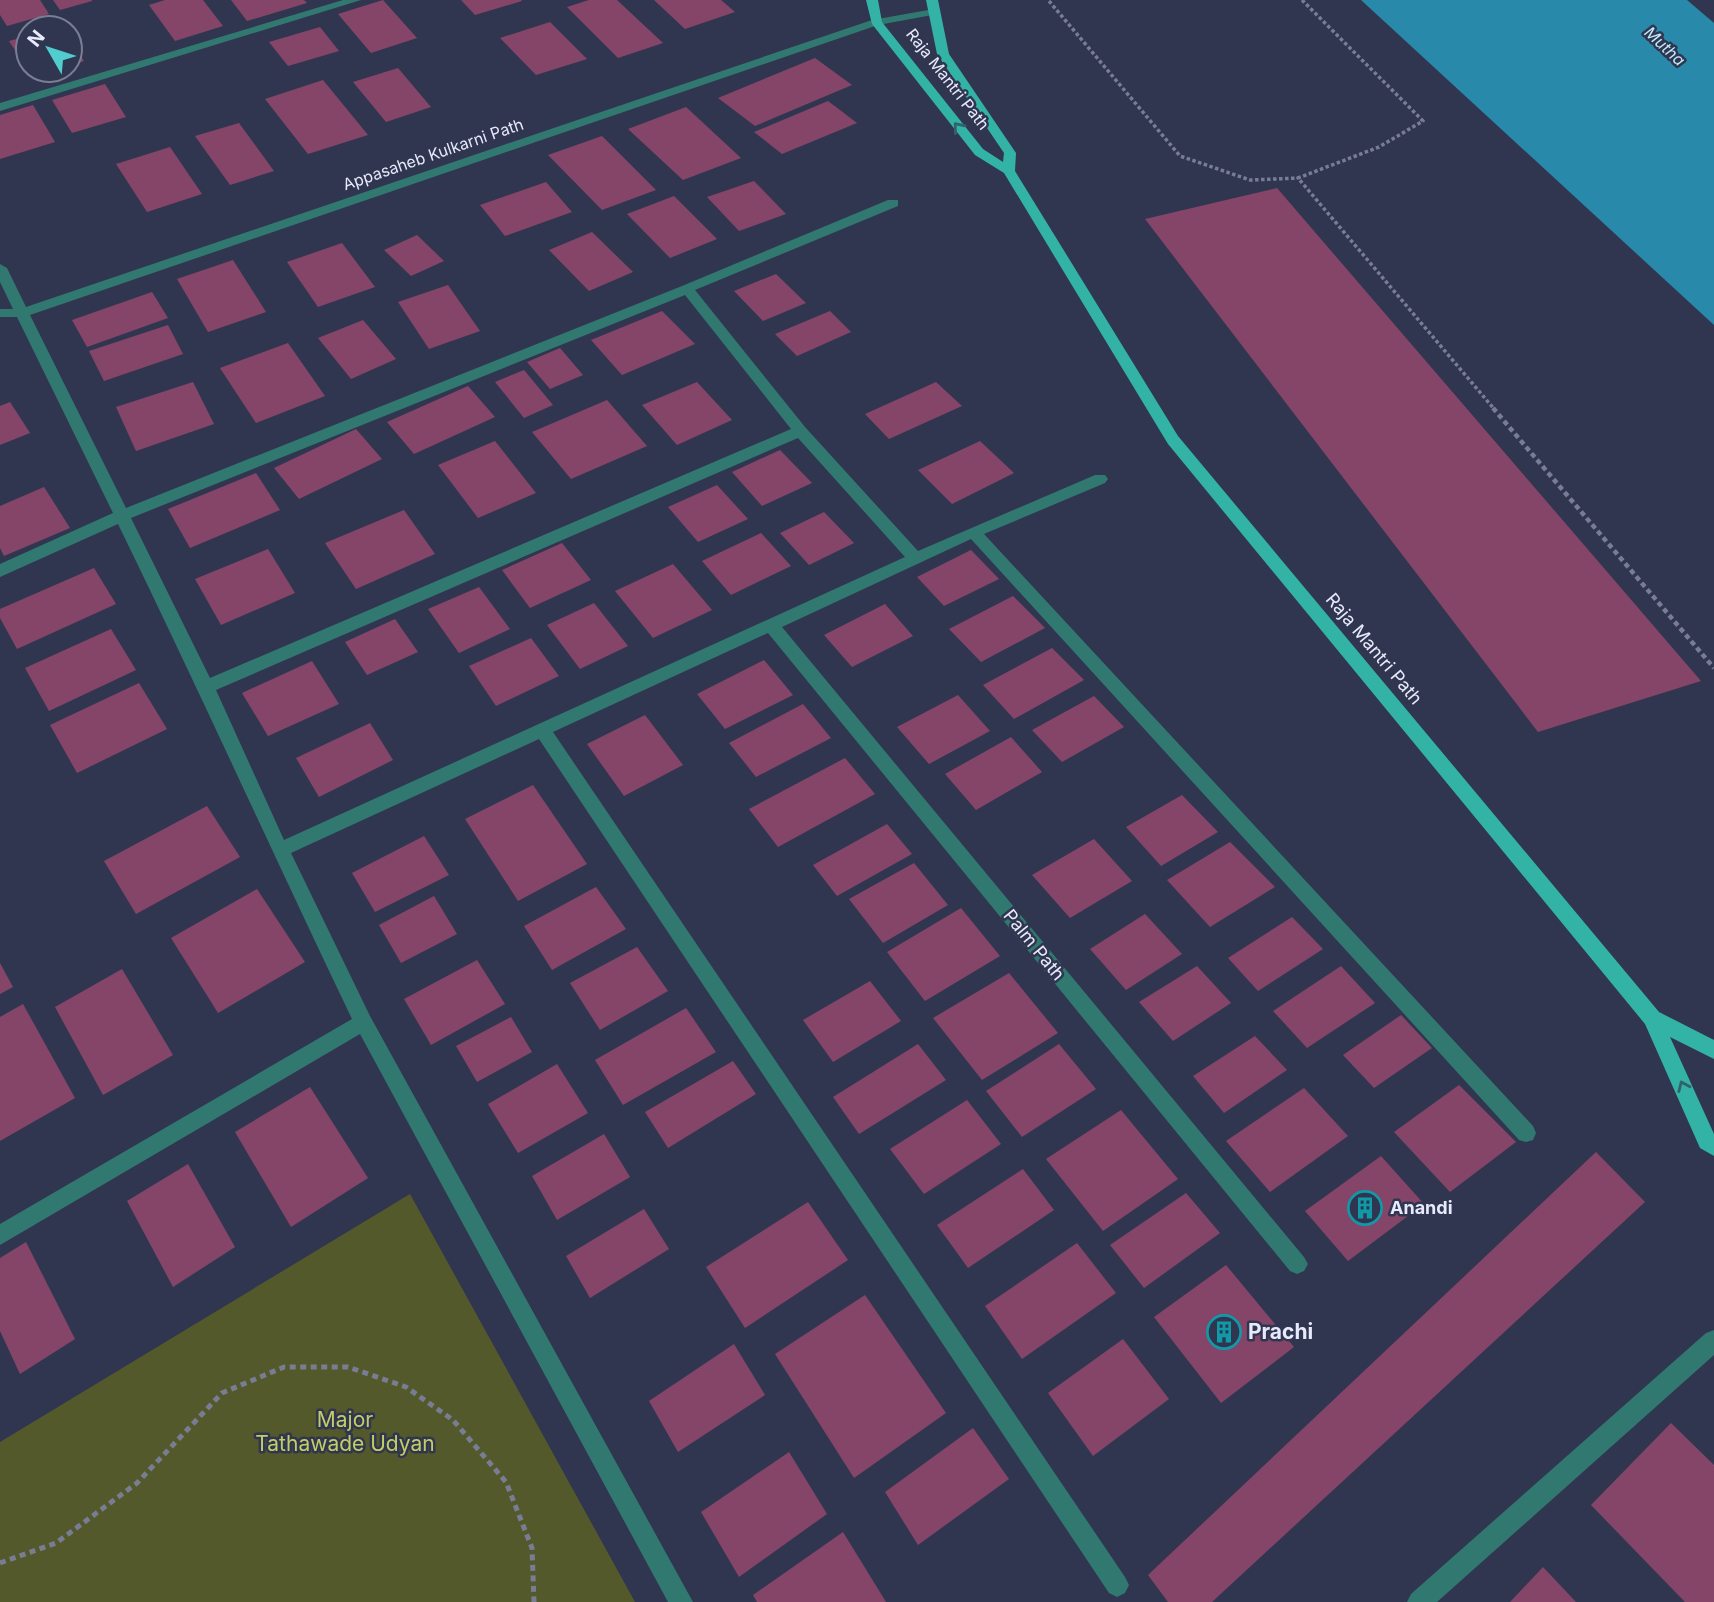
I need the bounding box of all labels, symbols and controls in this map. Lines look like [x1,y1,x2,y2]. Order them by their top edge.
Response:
north arrow [14,14,84,84]
water label: Mutha [1640,22,1690,70]
street label: Raja Mantri Path [902,24,994,134]
text: N [23,26,50,51]
street label: Appasaheb Kulkarni Path [340,114,526,194]
one-way arrow [954,122,967,134]
street label: Raja Mantri Path [1322,589,1427,709]
street label: Palm Path [1000,905,1069,984]
one-way arrow [1677,1081,1691,1094]
building icon: Anandi [1346,1189,1384,1227]
place label: Anandi [1390,1197,1453,1218]
building icon: Prachi [1205,1313,1243,1351]
place label: Prachi [1248,1319,1313,1344]
park label: Major Tathawade Udyan [255,1407,435,1456]

